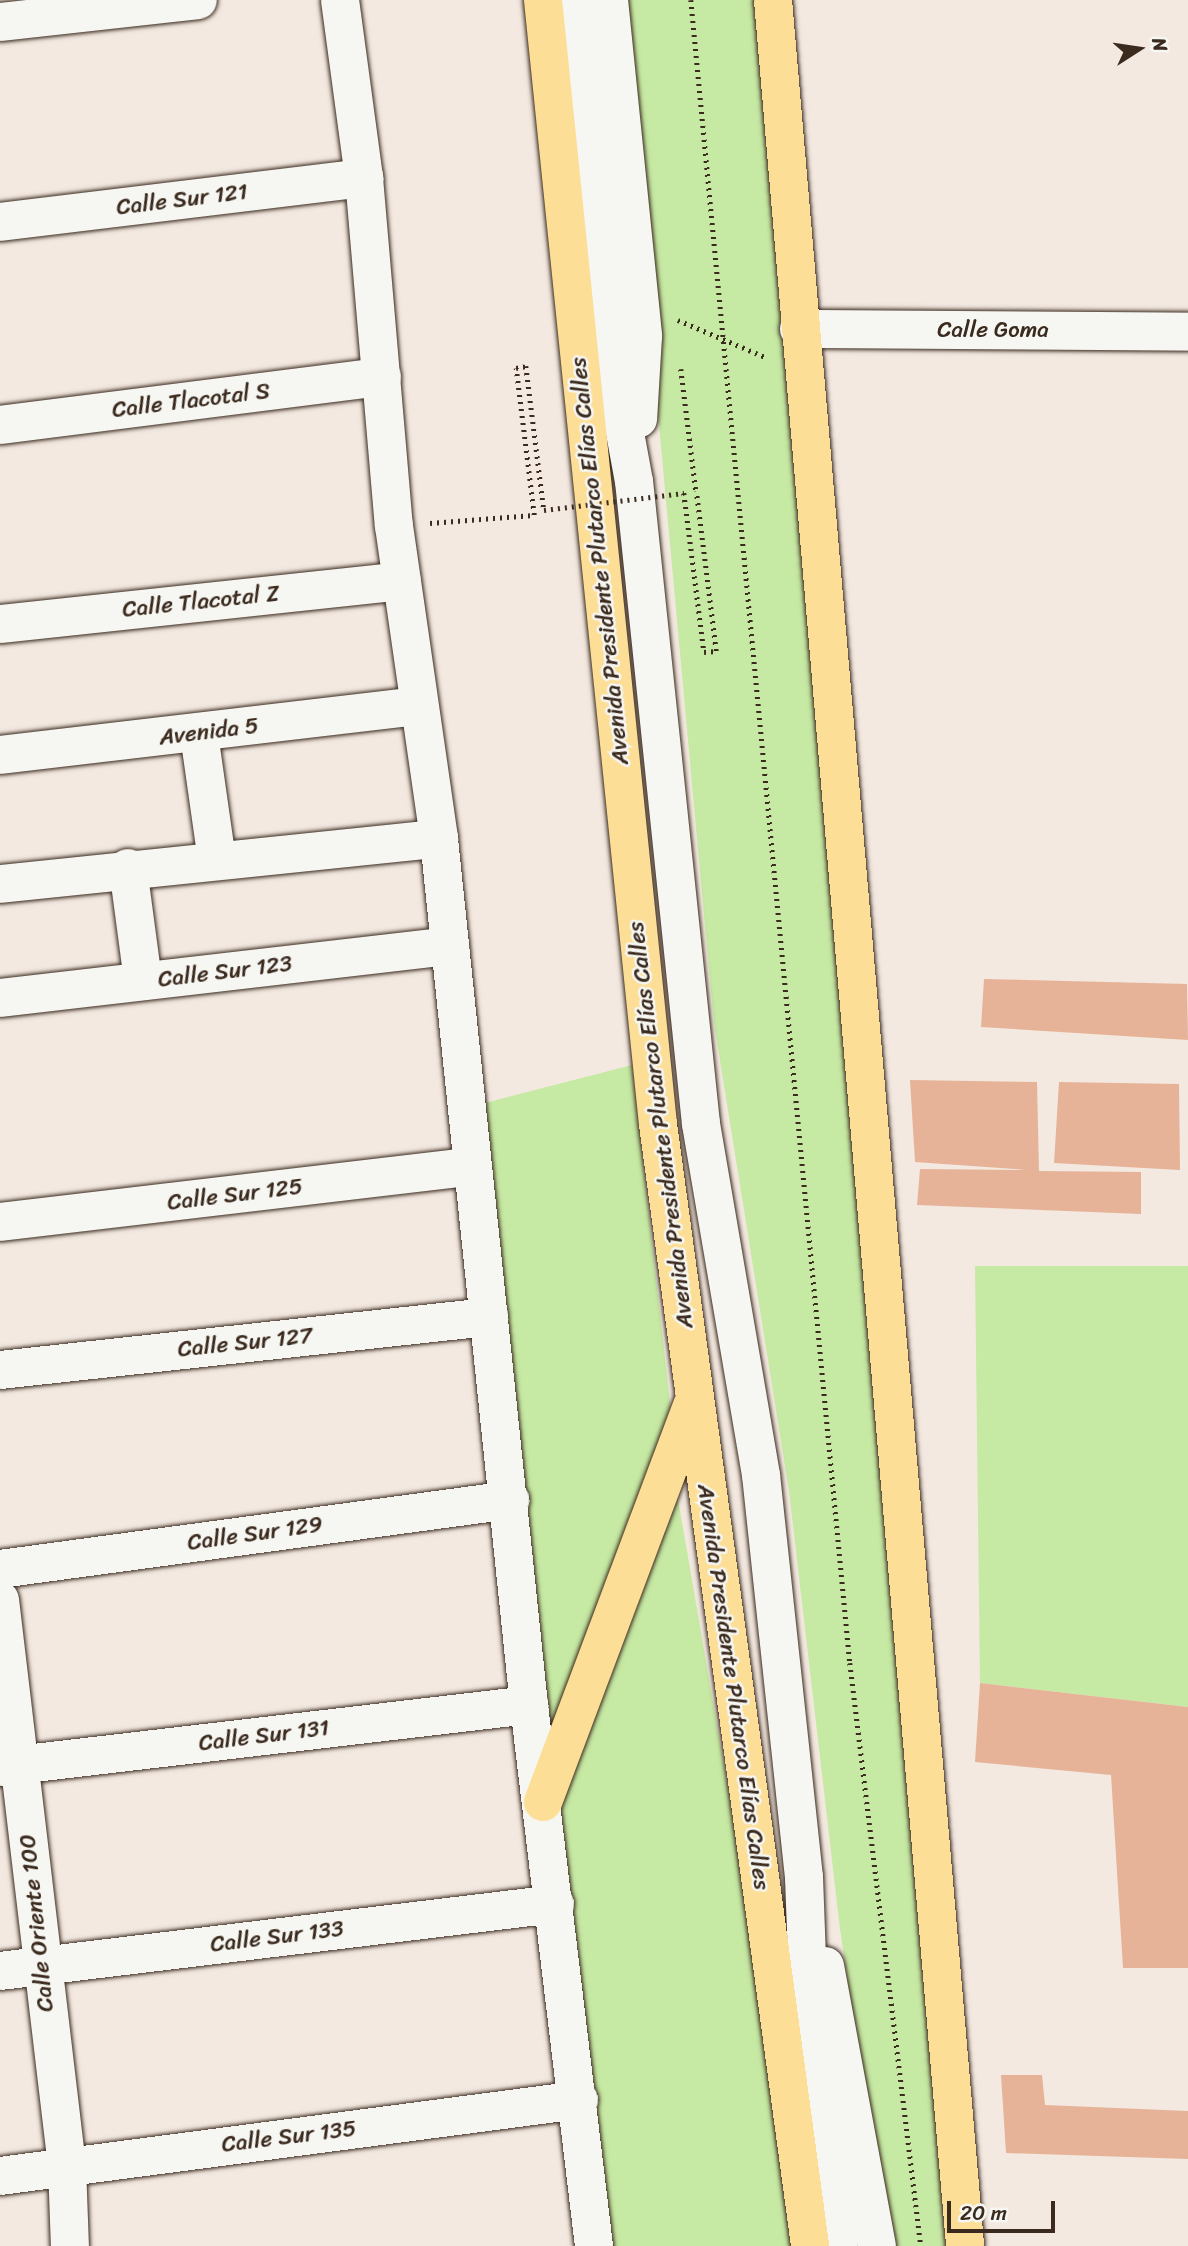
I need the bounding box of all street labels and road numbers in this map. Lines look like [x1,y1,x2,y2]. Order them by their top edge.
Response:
street label: Calle Sur 121 [115,178,249,222]
street label: Calle Goma [937,316,1049,344]
street label: Avenida Presidente Plutarco Elías Calles [565,357,635,765]
street label: Calle Tlacotal S [111,378,271,424]
street label: Calle Tlacotal Z [121,580,281,624]
street label: Avenida 5 [158,712,260,752]
street label: Avenida Presidente Plutarco Elías Calles [622,921,700,1329]
street label: Calle Sur 123 [156,950,294,994]
street label: Calle Sur 125 [166,1173,304,1217]
street label: Calle Sur 127 [176,1322,314,1364]
street label: Avenida Presidente Plutarco Elías Calles [691,1483,775,1891]
street label: Calle Sur 129 [186,1511,324,1557]
street label: Calle Sur 131 [197,1714,331,1758]
street label: Calle Oriente 100 [14,1834,60,2012]
street label: Calle Sur 133 [209,1915,345,1959]
street label: Calle Sur 135 [220,2115,358,2159]

